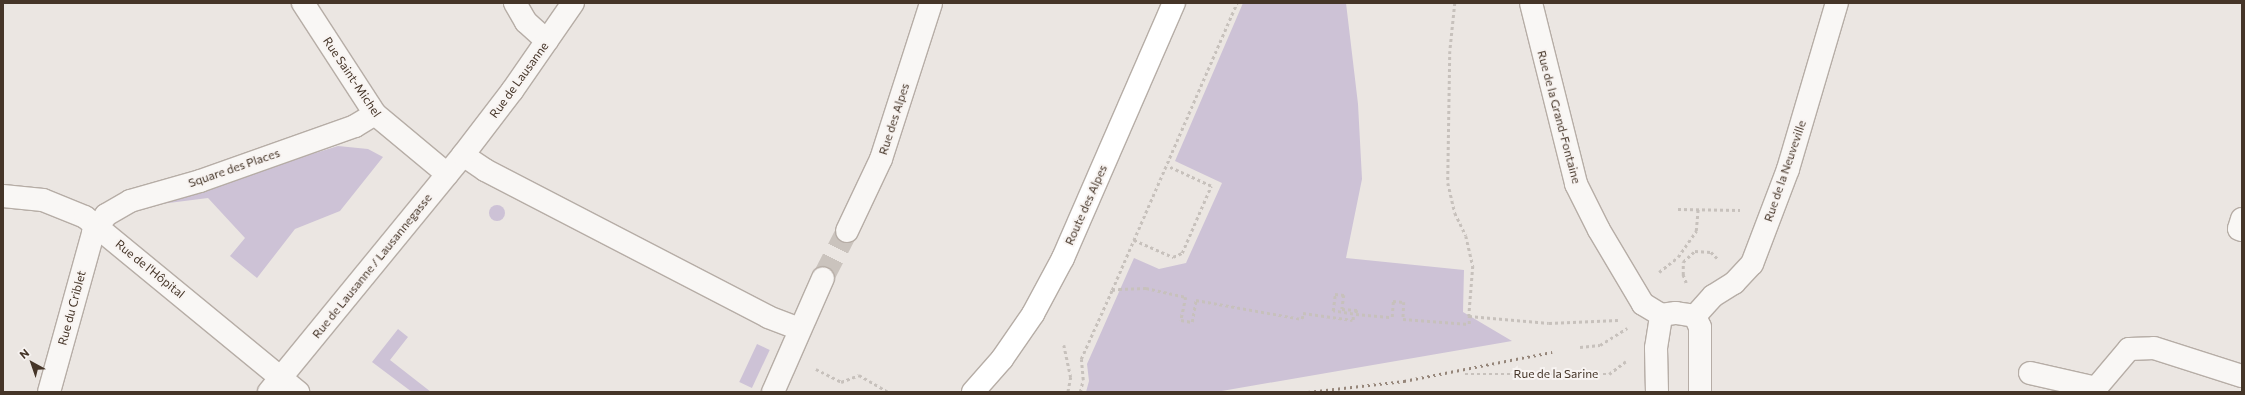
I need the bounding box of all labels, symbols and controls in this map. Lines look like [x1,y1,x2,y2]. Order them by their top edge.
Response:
street label: Rue Saint-Michel [320,34,384,120]
street label: Rue de Lausanne [487,39,551,121]
street label: Rue de la Grand-Fontaine [1534,49,1584,185]
street label: Rue des Alpes [876,81,912,157]
street label: Rue de la Neuveville [1761,118,1809,224]
street label: Square des Places [186,146,282,190]
street label: Route des Alpes [1062,163,1110,247]
street label: Rue de Lausanne / Lausannegasse [309,191,435,341]
street label: Rue de l'Hôpital [112,237,188,301]
street label: Rue du Criblet [55,269,89,347]
north arrow [12,343,52,383]
text: N [17,346,31,361]
street label: Rue de la Sarine [1514,367,1598,381]

